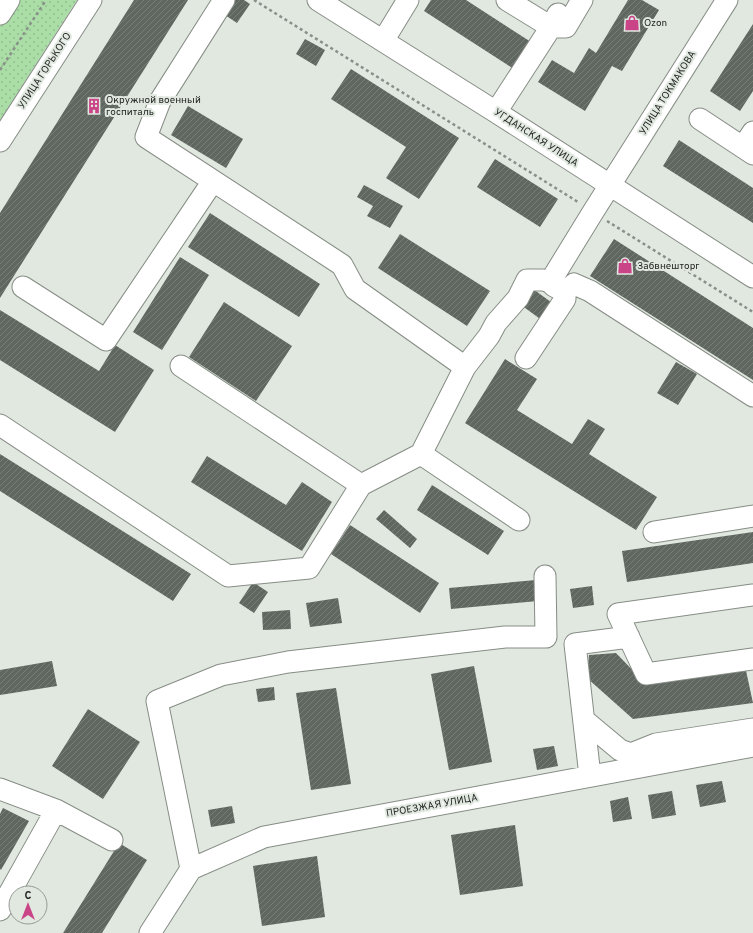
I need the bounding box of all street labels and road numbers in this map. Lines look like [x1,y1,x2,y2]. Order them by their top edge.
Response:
street label: УЛИЦА ГОРЬКОГО [15,30,75,112]
street label: УЛИЦА ТОКМАКОВА [637,48,699,138]
street label: УГДАНСКАЯ УЛИЦА [491,106,581,170]
street label: ПРОЕЗЖАЯ УЛИЦА [385,791,479,820]

